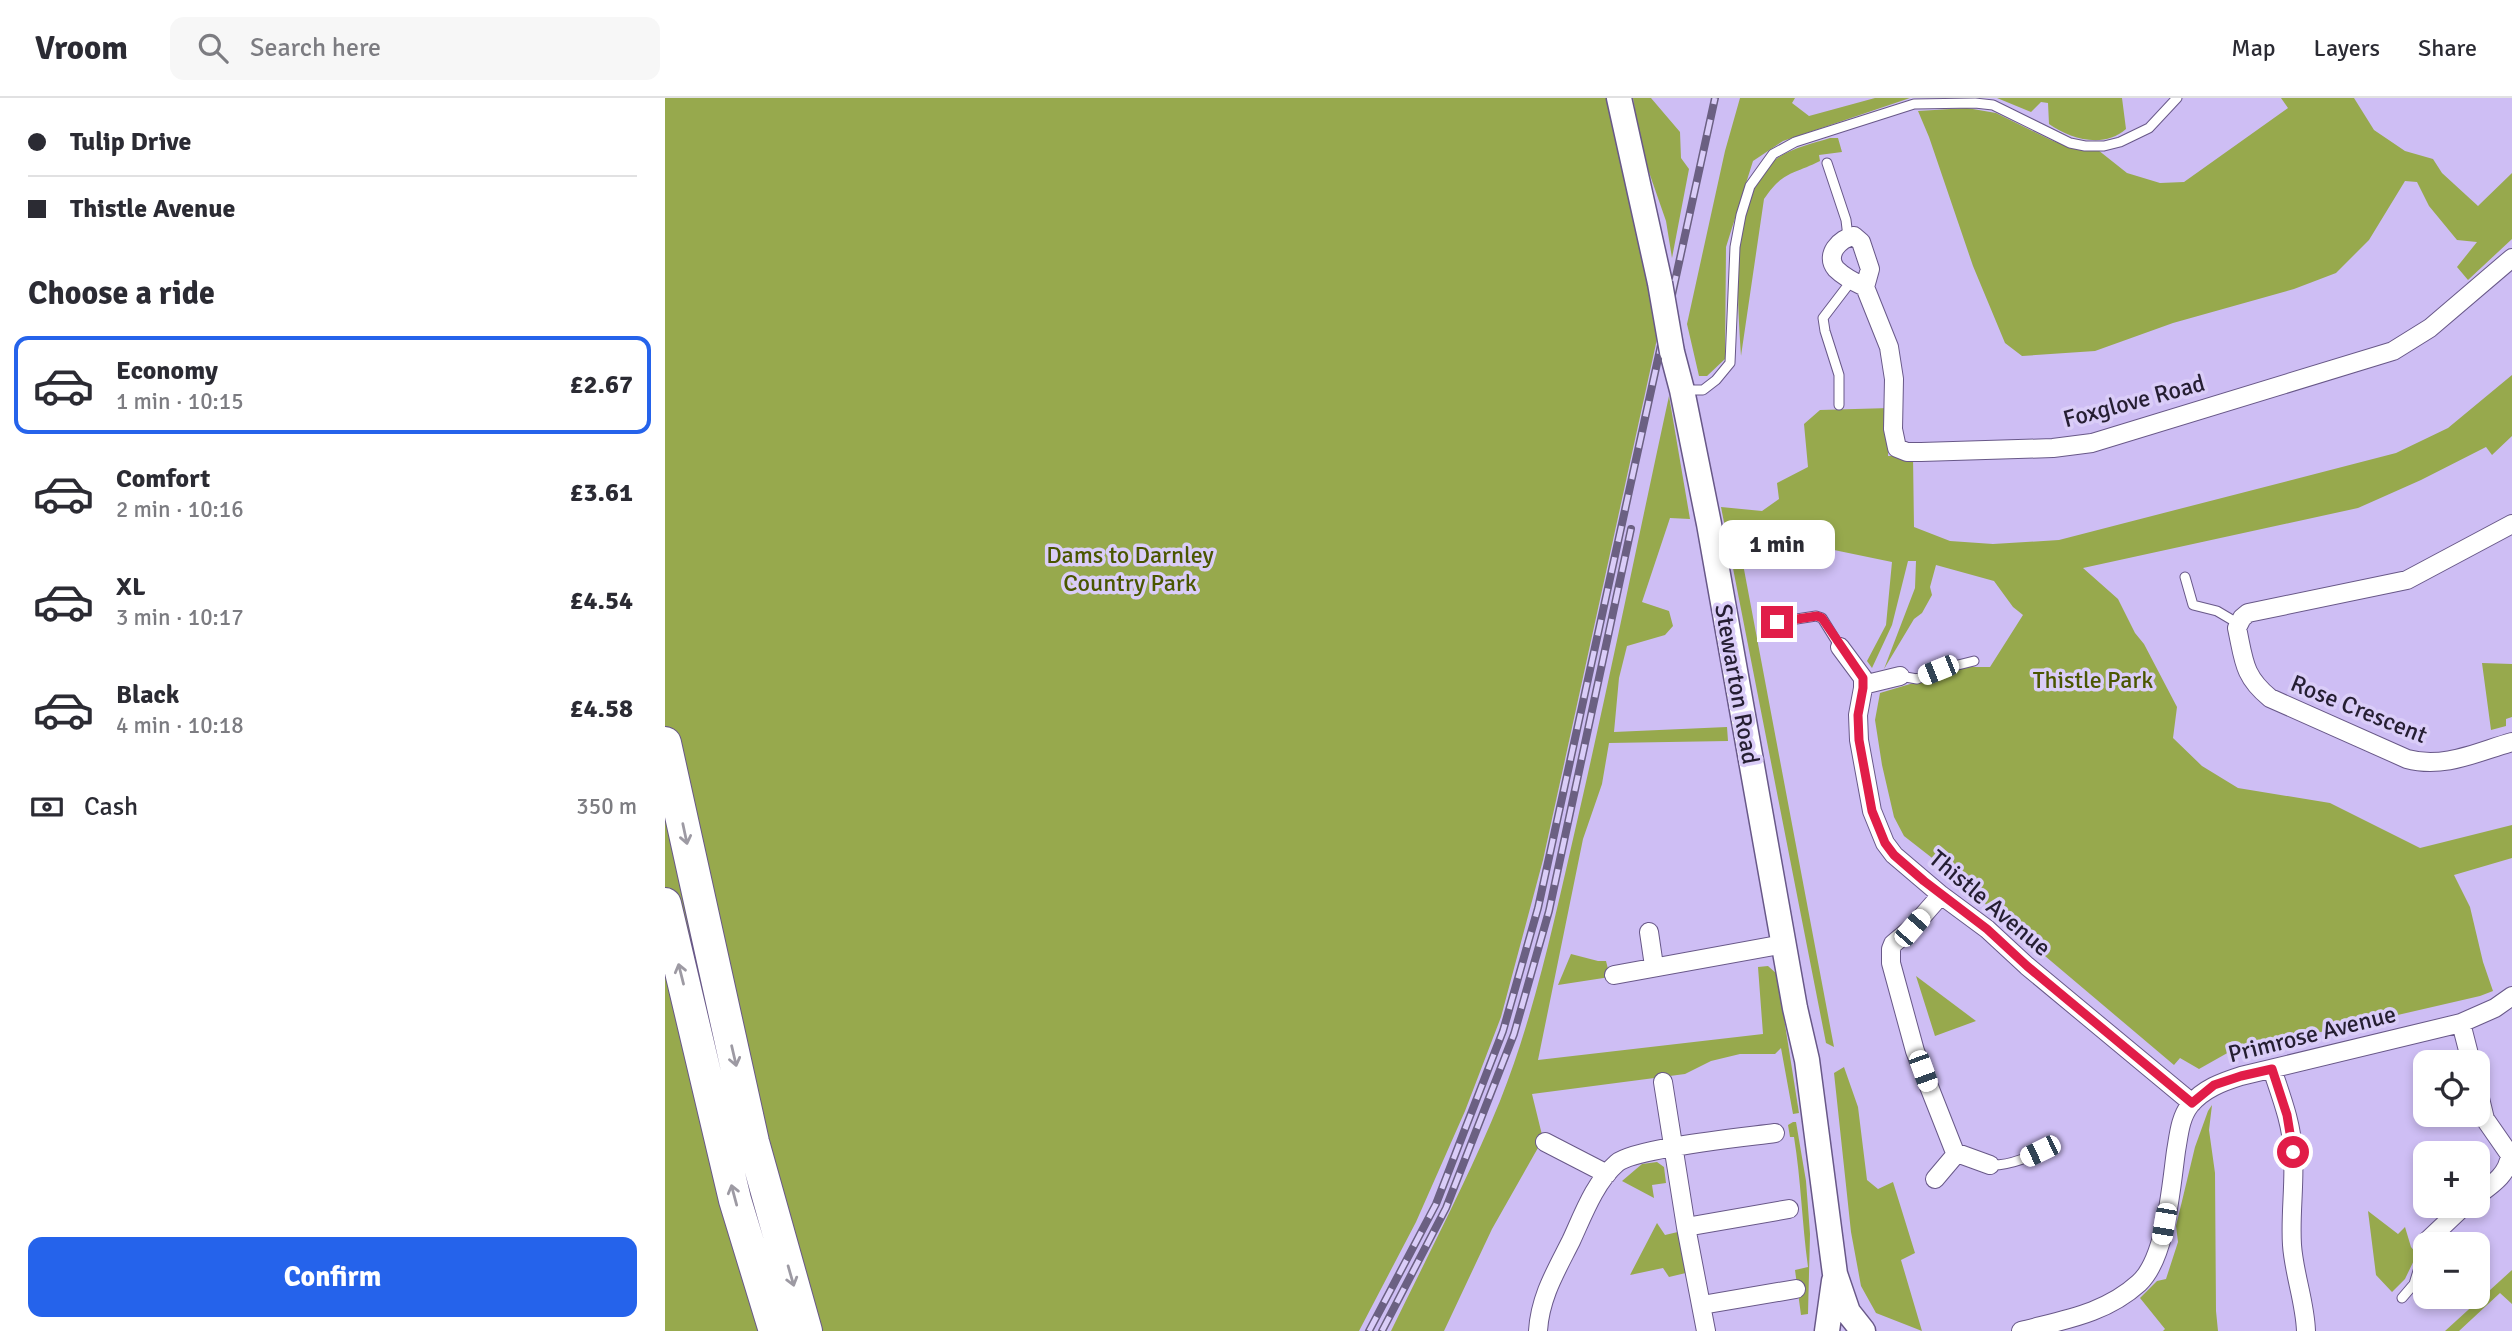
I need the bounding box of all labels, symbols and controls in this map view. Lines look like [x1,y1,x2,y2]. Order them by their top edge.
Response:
search box [170,17,660,80]
text: Vroom [35,28,128,69]
icon: search [194,29,232,67]
text: Search here [250,32,381,64]
text: Map [2231,33,2276,63]
text: Layers [2314,33,2380,63]
text: Share [2418,33,2477,63]
text: Tulip Drive [70,126,191,158]
text: Thistle Avenue [70,193,235,225]
text: Choose a ride [28,274,215,313]
icon: car [32,354,95,417]
text: Economy [116,355,218,387]
street label: Foxglove Road [2060,368,2208,434]
text: £2.67 [569,369,633,401]
text: 1 min · 10:15 [116,387,244,416]
icon: car [32,462,95,525]
text: Comfort [116,463,210,495]
text: £3.61 [569,477,633,509]
text: 2 min · 10:16 [116,495,244,524]
callout: 1 min [1719,520,1835,570]
text: 1 min [1749,530,1805,559]
park label: Dams to Darnley Country Park [1046,540,1214,598]
icon: car [32,570,95,633]
text: XL [116,571,146,603]
text: £4.54 [569,585,633,617]
street label: Stewarton Road [1708,602,1766,766]
text: 3 min · 10:17 [116,603,244,632]
route end [1761,606,1793,638]
car [1915,652,1962,688]
park label: Thistle Park [2033,665,2153,695]
street label: Rose Crescent [2286,668,2432,750]
icon: car [32,678,95,741]
text: Black [116,679,179,711]
text: £4.58 [569,693,633,725]
text: 4 min · 10:18 [116,711,244,740]
icon: cash [28,788,66,826]
text: Cash [84,791,138,823]
text: 350 m [576,792,637,821]
one-way arrow [679,822,692,845]
street label: Thistle Avenue [1923,843,2057,963]
car [1891,905,1934,951]
one-way arrow [674,963,687,986]
street label: Primrose Avenue [2225,999,2399,1069]
one-way arrow [728,1044,741,1067]
car [1906,1048,1941,1094]
map controls [2413,1050,2490,1309]
button: locate [2413,1050,2490,1127]
car [2017,1132,2064,1170]
route start [2277,1136,2309,1168]
button: + [2413,1141,2490,1218]
one-way arrow [727,1184,740,1207]
car [2151,1201,2178,1247]
button: − [2413,1232,2490,1309]
button: Confirm [28,1237,637,1317]
one-way arrow [785,1264,798,1287]

